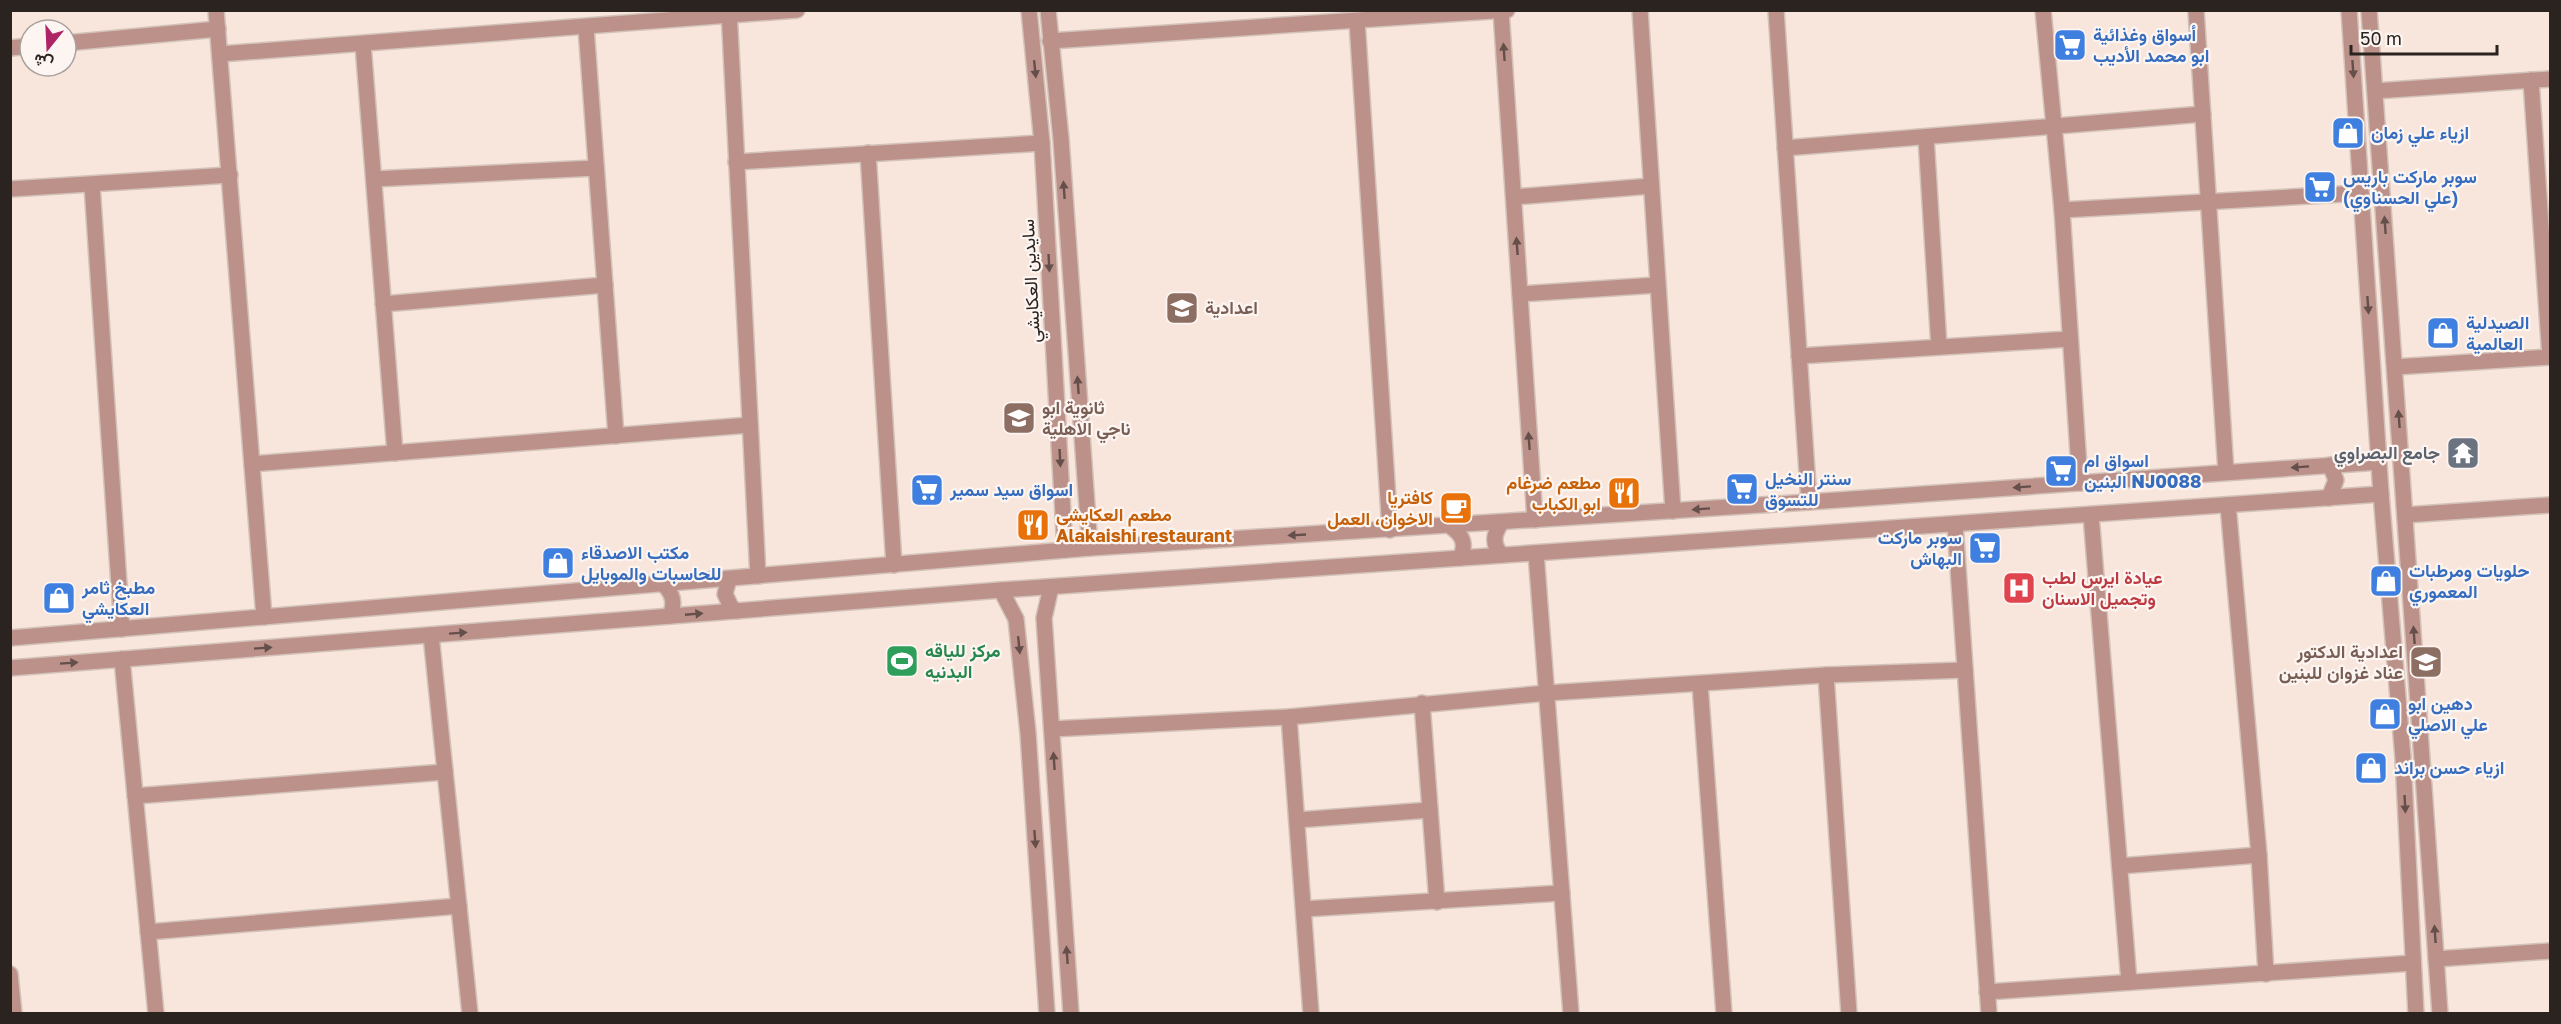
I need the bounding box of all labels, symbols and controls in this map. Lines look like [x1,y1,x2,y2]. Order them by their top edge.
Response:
north arrow [18,18,78,78]
scale bar [2351,18,2496,56]
place label: أسواق وغذائية ابو محمد الأديب [2093,23,2209,67]
supermarket icon: أسواق وغذائية ابو محمد الأديب [2052,27,2088,63]
text: 50 m [2360,27,2402,49]
one-way arrow [1499,42,1509,61]
text: ش [31,50,56,75]
one-way arrow [1030,59,1040,78]
one-way arrow [2348,59,2357,78]
shop icon: ازياء علي زمان [2330,115,2366,151]
place label: ازياء علي زمان [2371,121,2469,148]
place label: سوبر ماركت باريس (علي الحسناوي) [2343,165,2477,213]
supermarket icon: سوبر ماركت باريس (علي الحسناوي) [2302,169,2338,205]
one-way arrow [1060,181,1069,200]
one-way arrow [2380,215,2389,234]
street label: سايدين العكايشي [1016,218,1049,343]
one-way arrow [1512,237,1521,256]
one-way arrow [1045,254,1054,273]
school or university icon: اعدادية [1164,290,1200,326]
place label: اعدادية [1205,296,1258,319]
one-way arrow [2364,296,2373,315]
place label: الصيدلية العالمية [2466,311,2529,355]
shop icon: الصيدلية العالمية [2425,315,2461,351]
one-way arrow [1074,375,1083,394]
place label: ثانوية ابو ناجي الاهلية [1042,396,1131,444]
school or university icon: ثانوية ابو ناجي الاهلية [1001,400,1037,436]
one-way arrow [2394,410,2403,429]
one-way arrow [1525,431,1534,450]
temple icon: جامع البصراوي [2445,435,2481,471]
place label: جامع البصراوي [2334,441,2440,468]
one-way arrow [1056,448,1065,467]
place label: اسواق ام البنين NJ0088 [2084,449,2202,493]
supermarket icon: اسواق ام البنين NJ0088 [2043,453,2079,489]
one-way arrow [2290,463,2309,472]
place label: سنتر النخيل للتسوق [1765,467,1851,511]
place label: مطعم ضرغام ابو الكباب [1506,471,1601,515]
supermarket icon: سنتر النخيل للتسوق [1724,471,1760,507]
supermarket icon: اسواق سيد سمير [909,472,945,508]
restaurant icon: مطعم ضرغام ابو الكباب [1606,475,1642,511]
place label: اسواق سيد سمير [949,478,1073,501]
one-way arrow [2012,482,2031,492]
place label: كافتريا الاخوان، العمل [1327,486,1433,530]
cafe icon: كافتريا الاخوان، العمل [1438,490,1474,526]
place label: مطعم العكايشي Alakaishi restaurant [1056,503,1232,546]
one-way arrow [1692,505,1711,514]
restaurant icon: مطعم العكايشي Alakaishi restaurant [1015,507,1051,543]
place label: سوبر ماركت البهاش [1878,526,1962,570]
supermarket icon: سوبر ماركت البهاش [1967,530,2003,566]
one-way arrow [1288,531,1307,540]
place label: مكتب الاصدقاء للحاسبات والموبايل [581,541,721,585]
shop icon: مكتب الاصدقاء للحاسبات والموبايل [540,545,576,581]
place label: حلويات ومرطبات المعموري [2409,559,2529,607]
shop icon: حلويات ومرطبات المعموري [2368,563,2404,599]
place label: عيادة ايرس لطب وتجميل الاسنان [2042,566,2163,610]
hospital icon: عيادة ايرس لطب وتجميل الاسنان [2001,570,2037,606]
place label: مطبخ ثامر العكايشي [81,576,155,624]
shop icon: مطبخ ثامر العكايشي [41,580,77,616]
one-way arrow [684,609,703,619]
one-way arrow [2409,625,2418,644]
one-way arrow [448,628,467,638]
one-way arrow [1014,635,1024,654]
place label: مركز للياقه البدنيه [925,639,1001,683]
place label: اعدادية الدكتور عناد غزوان للبنين [2279,640,2403,684]
one-way arrow [254,643,273,653]
sports icon: مركز للياقه البدنيه [884,643,920,679]
school or university icon: اعدادية الدكتور عناد غزوان للبنين [2408,644,2444,680]
one-way arrow [59,658,78,668]
place label: دهين ابو علي الاصلي [2408,692,2488,740]
shop icon: دهين ابو علي الاصلي [2367,696,2403,732]
shop icon: ازياء حسن براند [2353,750,2389,786]
one-way arrow [1049,751,1058,770]
place label: ازياء حسن براند [2394,756,2504,779]
one-way arrow [2401,794,2410,813]
one-way arrow [1030,830,1040,849]
one-way arrow [2430,925,2439,944]
one-way arrow [1062,946,1072,965]

